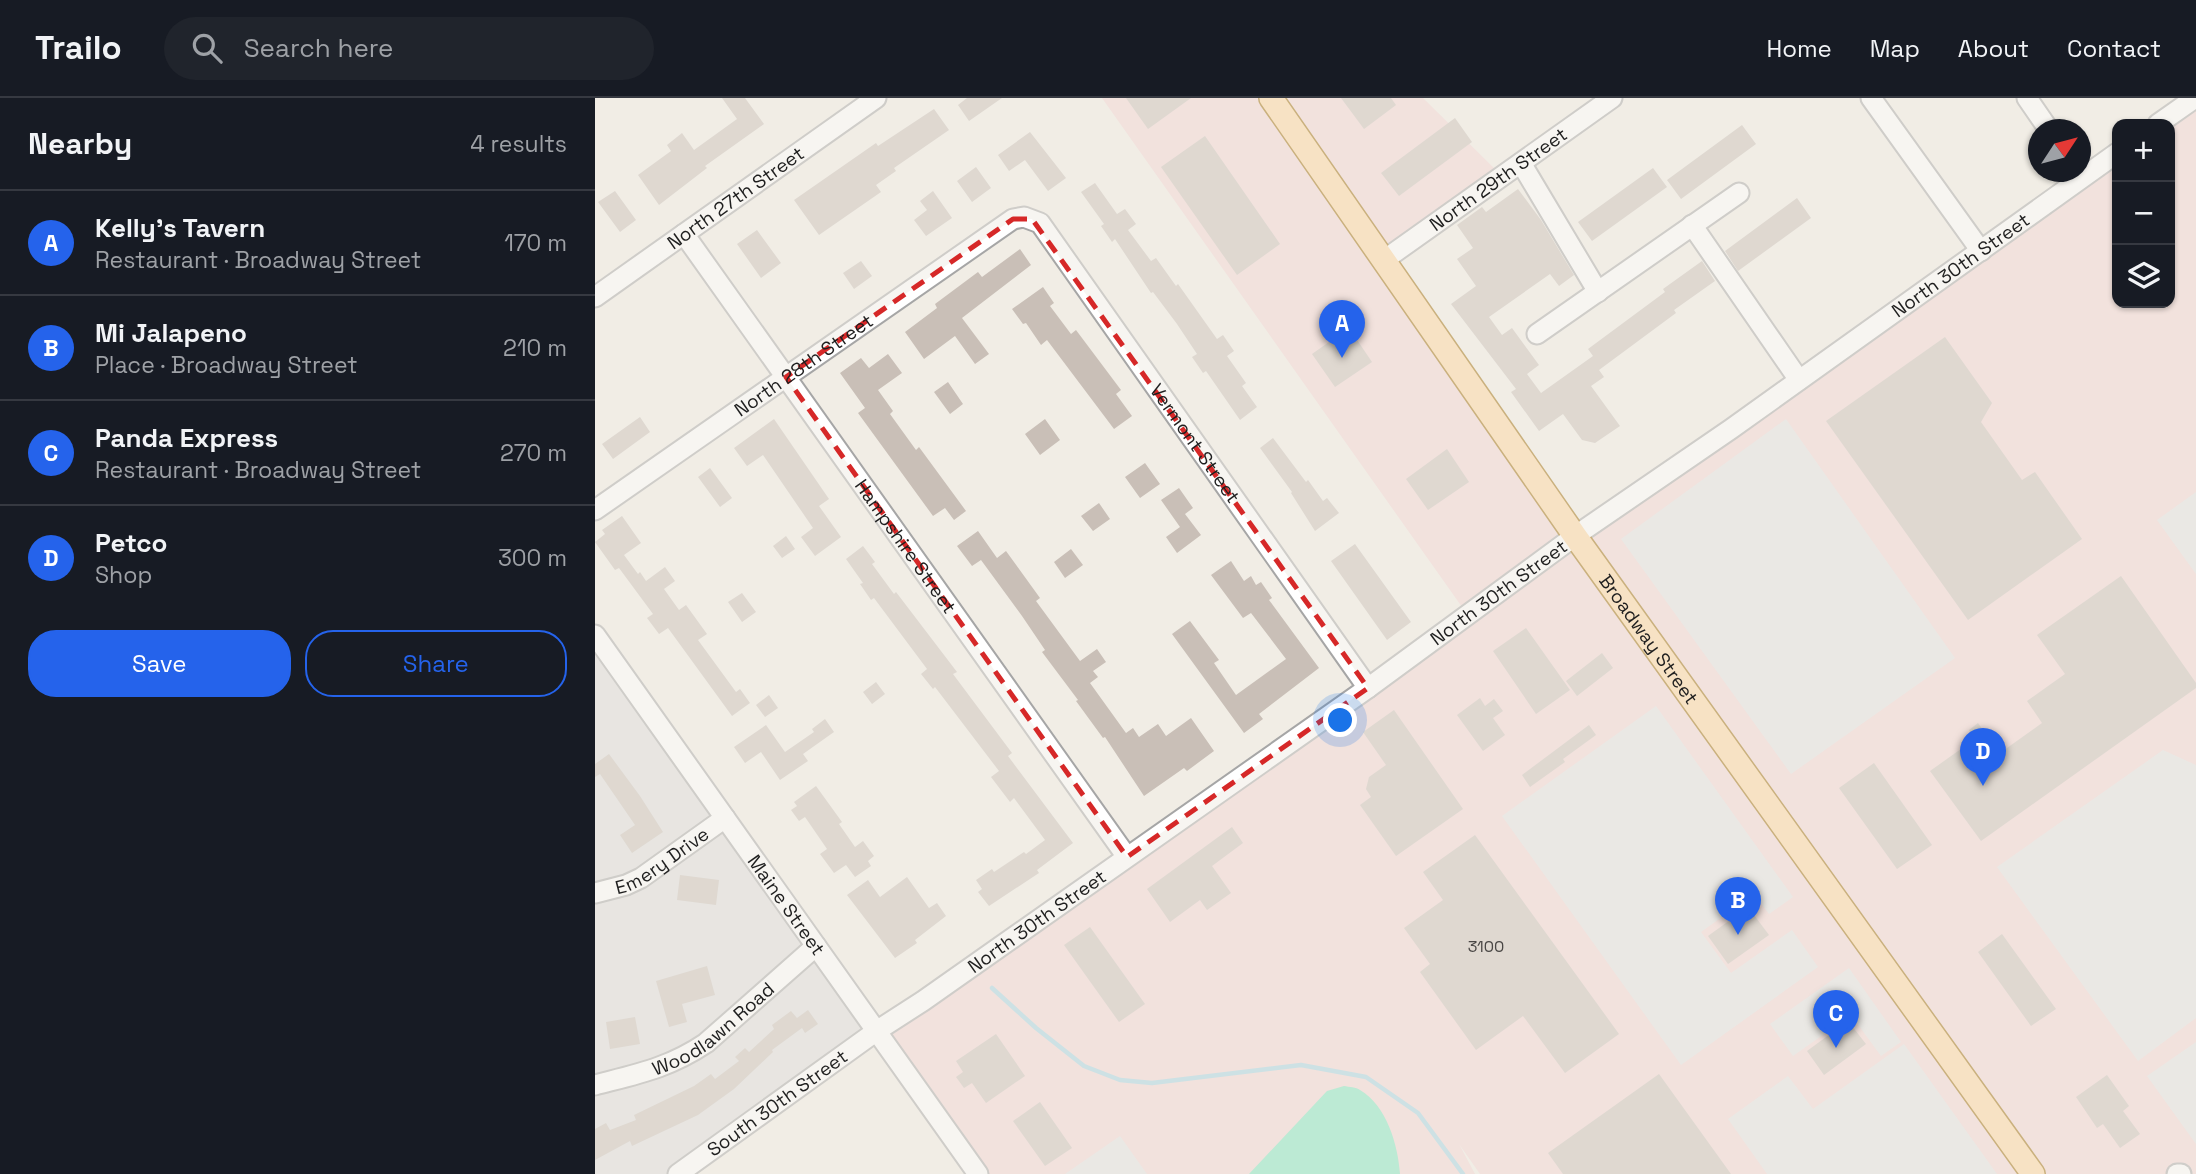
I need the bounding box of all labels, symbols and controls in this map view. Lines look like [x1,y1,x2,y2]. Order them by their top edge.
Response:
search box [164,17,654,80]
text: Trailo [35,27,122,69]
icon: search [188,29,226,67]
text: Search here [244,31,394,65]
text: Home [1766,33,1832,64]
text: Map [1870,33,1920,64]
text: About [1958,33,2029,64]
text: Contact [2067,33,2161,64]
north arrow [2028,119,2091,182]
map controls [2112,119,2175,308]
button: + [2112,119,2175,182]
street label: North 29th Street [1425,122,1572,237]
text: Nearby [28,124,132,163]
text: 4 results [470,129,567,159]
street label: North 27th Street [662,141,809,255]
button: − [2112,182,2175,245]
street label: North 30th Street [1887,208,2035,323]
text: Kelly's Tavern [95,211,265,245]
text: A [44,228,58,258]
text: 170 m [504,228,567,258]
text: Restaurant · Broadway Street [95,245,421,275]
button: layers [2112,245,2175,308]
pin: A [1319,300,1365,358]
street label: North 28th Street [729,308,878,422]
text: Mi Jalapeno [95,316,247,350]
text: B [43,333,59,363]
text: 210 m [503,333,567,363]
text: Place · Broadway Street [95,350,358,380]
street label: Vermont Street [1144,379,1246,508]
text: Panda Express [95,421,278,455]
text: C [44,438,58,468]
text: 270 m [500,438,567,468]
text: Restaurant · Broadway Street [95,455,421,485]
street label: Hampshire Street [849,474,962,619]
text: Petco [95,526,168,560]
street label: North 30th Street [1425,534,1572,651]
text: D [43,543,59,573]
text: 300 m [498,543,567,573]
text: Shop [95,560,152,590]
street label: Broadway Street [1593,569,1704,709]
button: Save [28,630,291,697]
button: Share [305,630,567,697]
your location [1323,703,1357,737]
pin: D [1960,728,2006,786]
street label: Emery Drive [613,822,714,900]
street label: Maine Street [742,850,831,960]
street label: North 30th Street [963,864,1111,979]
pin: B [1715,877,1761,935]
house number: 3100 [1468,936,1504,957]
street label: Woodlawn Road [649,977,780,1081]
pin: C [1813,990,1859,1048]
street label: South 30th Street [702,1044,853,1162]

